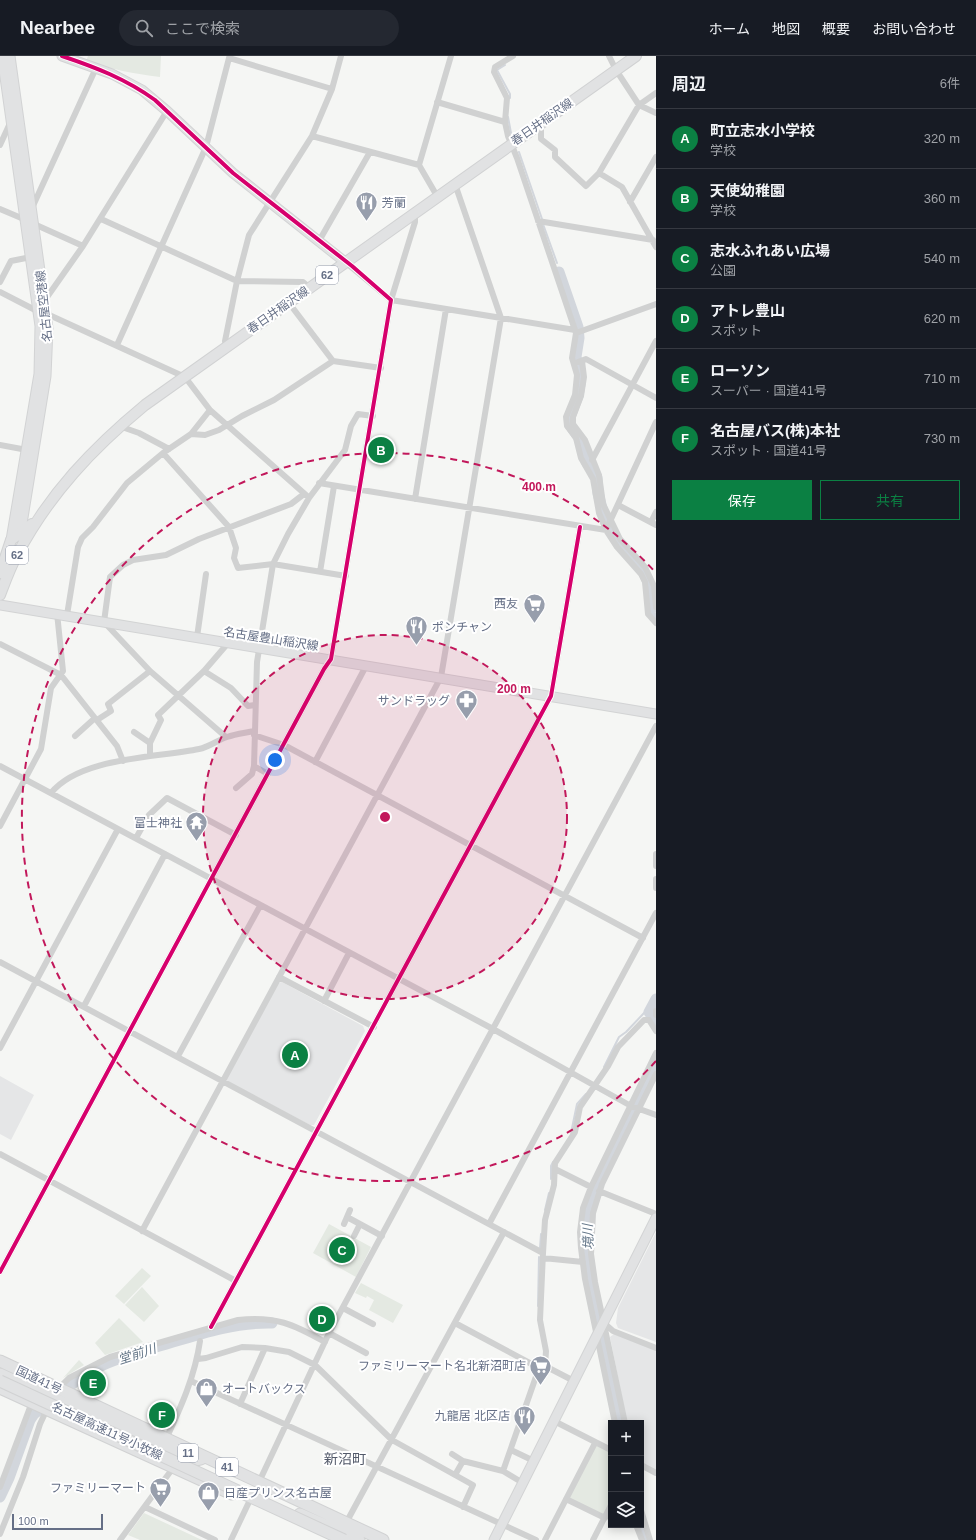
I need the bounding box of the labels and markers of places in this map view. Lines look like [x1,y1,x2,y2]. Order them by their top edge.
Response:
restaurant icon: 芳蘭 [353,190,379,223]
place label: 芳蘭 [382,196,406,210]
pin: B [368,435,394,465]
supermarket icon: 西友 [521,591,547,624]
place label: 西友 [494,597,518,611]
restaurant icon: ポンチャン [404,614,430,647]
place label: ポンチャン [432,620,492,634]
pharmacy icon: サンドラッグ [453,688,479,721]
place label: サンドラッグ [378,694,450,708]
temple icon: 富士神社 [184,810,210,843]
centre of rings [378,810,392,824]
place label: 富士神社 [134,816,182,830]
pin: A [282,1040,308,1070]
pin: C [329,1235,355,1265]
pin: D [309,1304,335,1334]
supermarket icon: ファミリーマート名北新沼町店 [528,1353,554,1386]
place label: ファミリーマート名北新沼町店 [358,1359,526,1373]
pin: E [80,1368,106,1398]
shop icon: オートバックス [194,1376,220,1409]
place label: オートバックス [222,1382,306,1396]
pin: F [149,1400,175,1430]
restaurant icon: 九龍居 北区店 [512,1403,538,1436]
place label: 九龍居 北区店 [435,1409,510,1423]
supermarket icon: ファミリーマート [148,1475,174,1508]
shop icon: 日産プリンス名古屋 [195,1480,221,1513]
place label: ファミリーマート [50,1481,146,1495]
place label: 日産プリンス名古屋 [224,1486,332,1500]

